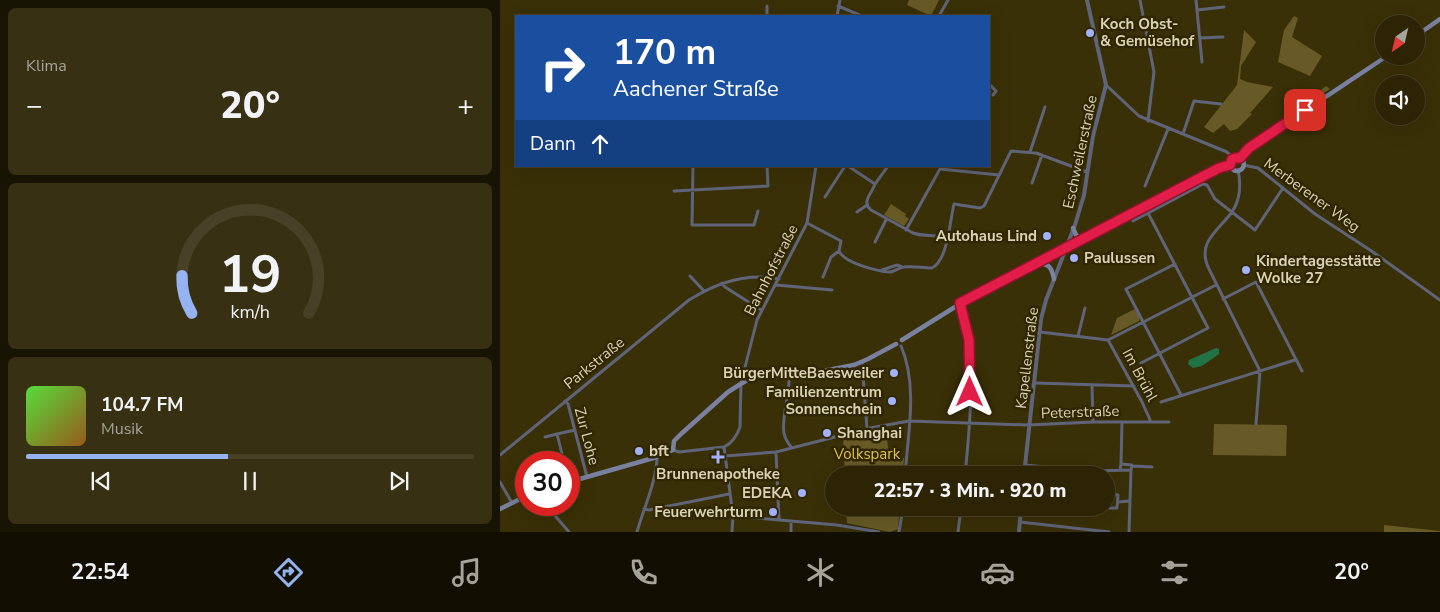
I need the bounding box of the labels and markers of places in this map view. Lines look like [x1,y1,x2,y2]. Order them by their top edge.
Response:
place label: Koch Obst- & Gemüsehof [1100,14,1195,51]
marker: Koch Obst- & Gemüsehof [1084,27,1096,39]
pin [1284,89,1326,131]
place label: Autohaus Lind [936,226,1037,246]
marker: Autohaus Lind [1041,230,1053,242]
place label: Paulussen [1084,248,1155,268]
place label: Kindertagesstätte Wolke 27 [1256,251,1381,288]
marker: Paulussen [1068,252,1080,264]
marker: Kindertagesstätte Wolke 27 [1240,264,1252,276]
place label: BürgerMitteBaesweiler [723,363,884,383]
marker: BürgerMitteBaesweiler [888,367,900,379]
place label: Familienzentrum Sonnenschein [766,382,882,419]
marker: Familienzentrum Sonnenschein [886,395,898,407]
place label: Shanghai [837,423,902,443]
marker: Shanghai [821,427,833,439]
place label: bft [649,441,669,461]
marker: bft [633,445,645,457]
marker: Brunnenapotheke [712,451,724,463]
place label: Brunnenapotheke [656,464,780,484]
place label: EDEKA [742,483,793,503]
marker: EDEKA [796,487,808,499]
place label: Feuerwehrturm [654,502,763,522]
marker: Feuerwehrturm [767,506,779,518]

